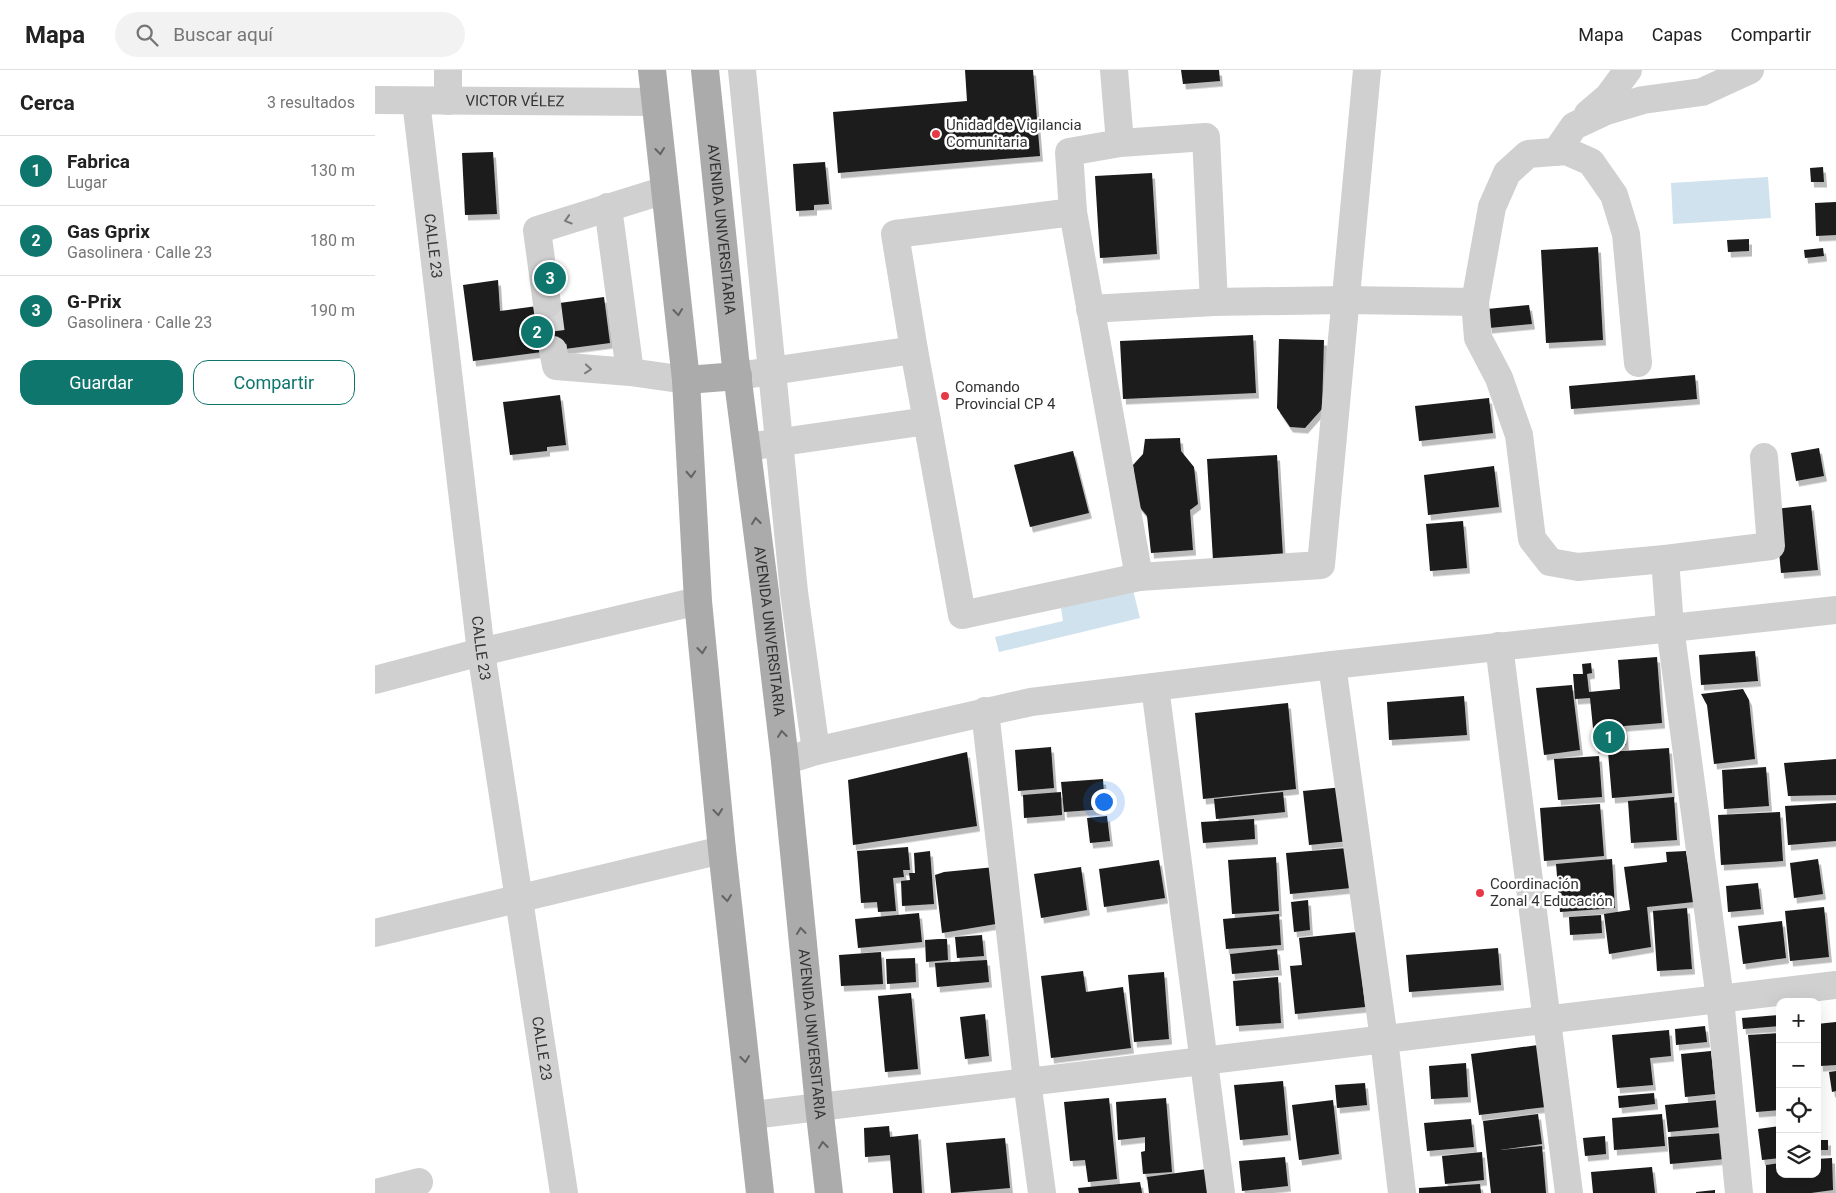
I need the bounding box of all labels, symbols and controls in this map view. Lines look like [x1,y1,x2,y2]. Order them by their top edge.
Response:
search box [115,12,465,57]
text: Mapa [25,21,85,49]
icon: search [133,21,161,49]
text: Buscar aquí [173,23,273,46]
text: Mapa [1578,24,1624,45]
text: Capas [1652,24,1702,45]
text: Compartir [1730,24,1811,45]
text: Cerca [20,91,75,115]
street label: VICTOR VÉLEZ [465,92,565,110]
text: 3 resultados [267,93,355,112]
place label: Unidad de Vigilancia Comunitaria [946,116,1082,151]
marker: Unidad de Vigilancia Comunitaria [930,128,942,140]
street label: AVENIDA UNIVERSITARIA [704,143,739,315]
one-way arrow [654,147,665,155]
text: Fabrica [67,150,130,173]
text: 1 [31,161,41,180]
text: 130 m [310,161,355,180]
text: Lugar [67,173,107,192]
street label: CALLE 23 [420,213,446,279]
one-way arrow [564,214,573,224]
text: Gas Gprix [67,220,150,243]
text: 2 [31,231,41,250]
text: 180 m [310,231,355,250]
text: Gasolinera · Calle 23 [67,243,212,262]
pin: 3 [534,259,566,297]
text: G-Prix [67,290,121,313]
text: 3 [31,301,41,320]
text: 190 m [310,301,355,320]
one-way arrow [672,308,683,316]
text: Gasolinera · Calle 23 [67,313,212,332]
pin: 2 [521,313,553,351]
button: Guardar [20,360,183,405]
button: Compartir [193,360,355,405]
one-way arrow [585,363,593,374]
place label: Comando Provincial CP 4 [955,378,1056,413]
marker: Comando Provincial CP 4 [939,390,951,402]
one-way arrow [685,470,696,478]
one-way arrow [752,516,762,525]
street label: AVENIDA UNIVERSITARIA [750,545,789,718]
street label: CALLE 23 [468,615,494,682]
one-way arrow [696,646,707,654]
pin: 1 [1593,718,1625,756]
one-way arrow [777,730,788,738]
your location [1091,789,1117,815]
one-way arrow [712,808,723,816]
place label: Coordinación Zonal 4 Educación [1490,875,1613,910]
marker: Coordinación Zonal 4 Educación [1474,887,1486,899]
one-way arrow [721,894,732,902]
one-way arrow [796,926,807,934]
street label: AVENIDA UNIVERSITARIA [795,948,829,1121]
map controls [1776,998,1821,1178]
button: + [1776,998,1821,1043]
street label: CALLE 23 [528,1015,556,1082]
button: − [1776,1043,1821,1088]
one-way arrow [739,1056,750,1064]
button: locate [1776,1088,1821,1133]
button: layers [1776,1133,1821,1178]
one-way arrow [818,1140,829,1148]

